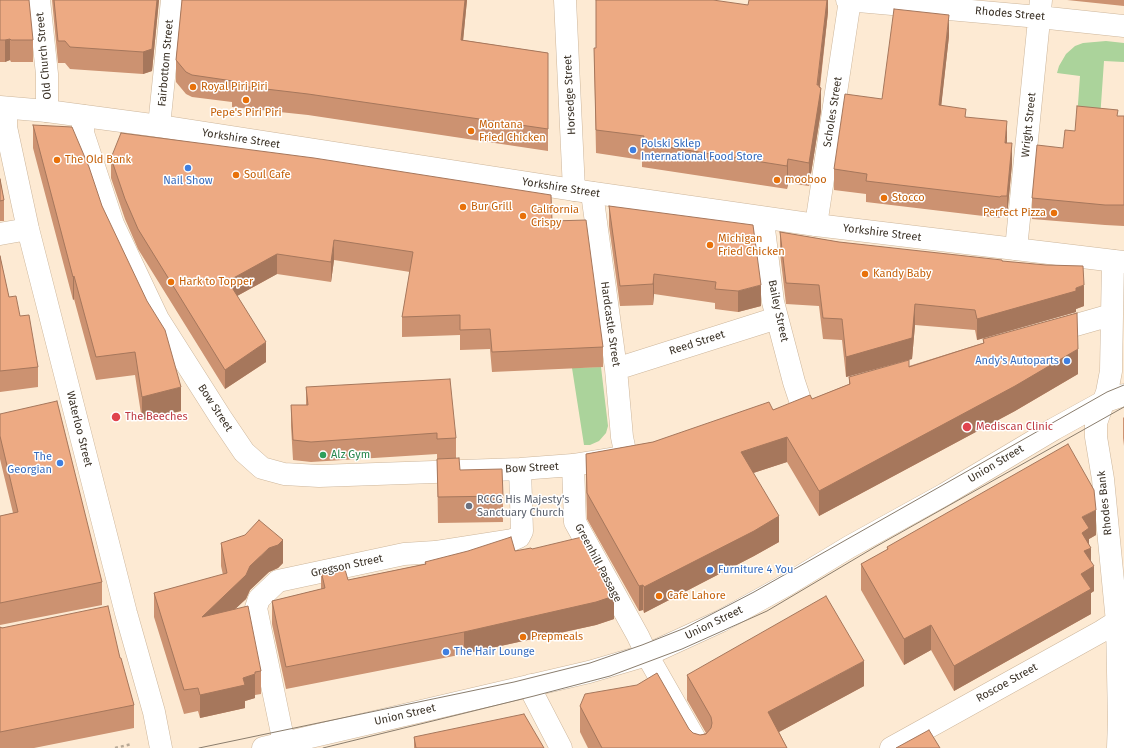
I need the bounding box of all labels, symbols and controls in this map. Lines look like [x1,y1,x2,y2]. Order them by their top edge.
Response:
street label: Rhodes Street [975,4,1045,24]
street label: Old Church Street [34,12,54,100]
street label: Fairbottom Street [156,19,176,107]
street label: Horsedge Street [561,55,579,135]
street label: Scholes Street [821,76,845,148]
place label: Royal Piri Piri [201,80,268,94]
marker: Royal Piri Piri [188,82,198,92]
street label: Wright Street [1019,92,1039,158]
marker: Pepe's Piri Piri [241,95,251,105]
place label: Pepe's Piri Piri [210,106,282,120]
place label: Montana Fried Chicken [479,118,546,144]
street label: Yorkshire Street [201,126,281,152]
marker: Montana Fried Chicken [466,126,476,136]
place label: Polski Sklep International Food Store [641,137,763,163]
marker: Polski Sklep International Food Store [628,145,638,155]
place label: The Old Bank [65,153,131,167]
marker: The Old Bank [52,155,62,165]
marker: Nail Show [183,163,193,173]
place label: Soul Cafe [244,168,291,182]
marker: Soul Cafe [231,170,241,180]
place label: mooboo [785,173,827,187]
place label: Nail Show [163,174,213,188]
street label: Yorkshire Street [521,175,601,201]
marker: mooboo [772,175,782,185]
place label: Stocco [892,191,925,205]
marker: Stocco [879,193,889,203]
place label: Bur Grill [471,200,512,214]
marker: Bur Grill [458,202,468,212]
place label: California Crispy [531,203,579,229]
place label: Perfect Pizza [983,206,1046,220]
marker: Perfect Pizza [1049,208,1059,218]
marker: California Crispy [518,211,528,221]
street label: Yorkshire Street [842,222,922,244]
place label: Michigan Fried Chicken [718,232,785,258]
marker: Michigan Fried Chicken [705,240,715,250]
place label: Kandy Baby [873,267,931,281]
marker: Kandy Baby [860,269,870,279]
place label: Hark to Topper [179,275,253,289]
marker: Hark to Topper [166,277,176,287]
street label: Bailey Street [765,279,791,343]
street label: Hardcastle Street [597,281,623,367]
street label: Reed Street [667,328,727,358]
place label: Andy's Autoparts [975,354,1059,368]
marker: Andy's Autoparts [1062,356,1072,366]
street label: Bow Street [195,382,235,434]
street label: Waterloo Street [63,390,95,468]
place label: The Beeches [125,410,188,424]
marker: The Beeches [110,411,122,423]
place label: Mediscan Clinic [976,420,1053,434]
marker: Mediscan Clinic [961,421,973,433]
street label: Union Street [966,442,1026,486]
place label: Alz Gym [331,448,370,462]
place label: The Georgian [7,450,52,476]
marker: Alz Gym [318,450,328,460]
marker: The Georgian [55,458,65,468]
street label: Bow Street [505,460,559,476]
street label: Rhodes Bank [1095,470,1115,536]
place label: RCCG His Majesty's Sanctuary Church [477,493,569,519]
marker: RCCG His Majesty's Sanctuary Church [464,501,474,511]
street label: Greenhill Passage [572,521,624,605]
street label: Gregson Street [310,552,384,580]
place label: Furniture 4 You [718,563,793,577]
marker: Furniture 4 You [705,565,715,575]
place label: Cafe Lahore [667,589,726,603]
marker: Cafe Lahore [654,591,664,601]
street label: Union Street [683,603,745,643]
place label: Prepmeals [531,630,583,644]
marker: Prepmeals [518,632,528,642]
place label: The Hair Lounge [454,645,535,659]
marker: The Hair Lounge [441,647,451,657]
street label: Roscoe Street [974,661,1040,705]
street label: Union Street [373,702,437,728]

